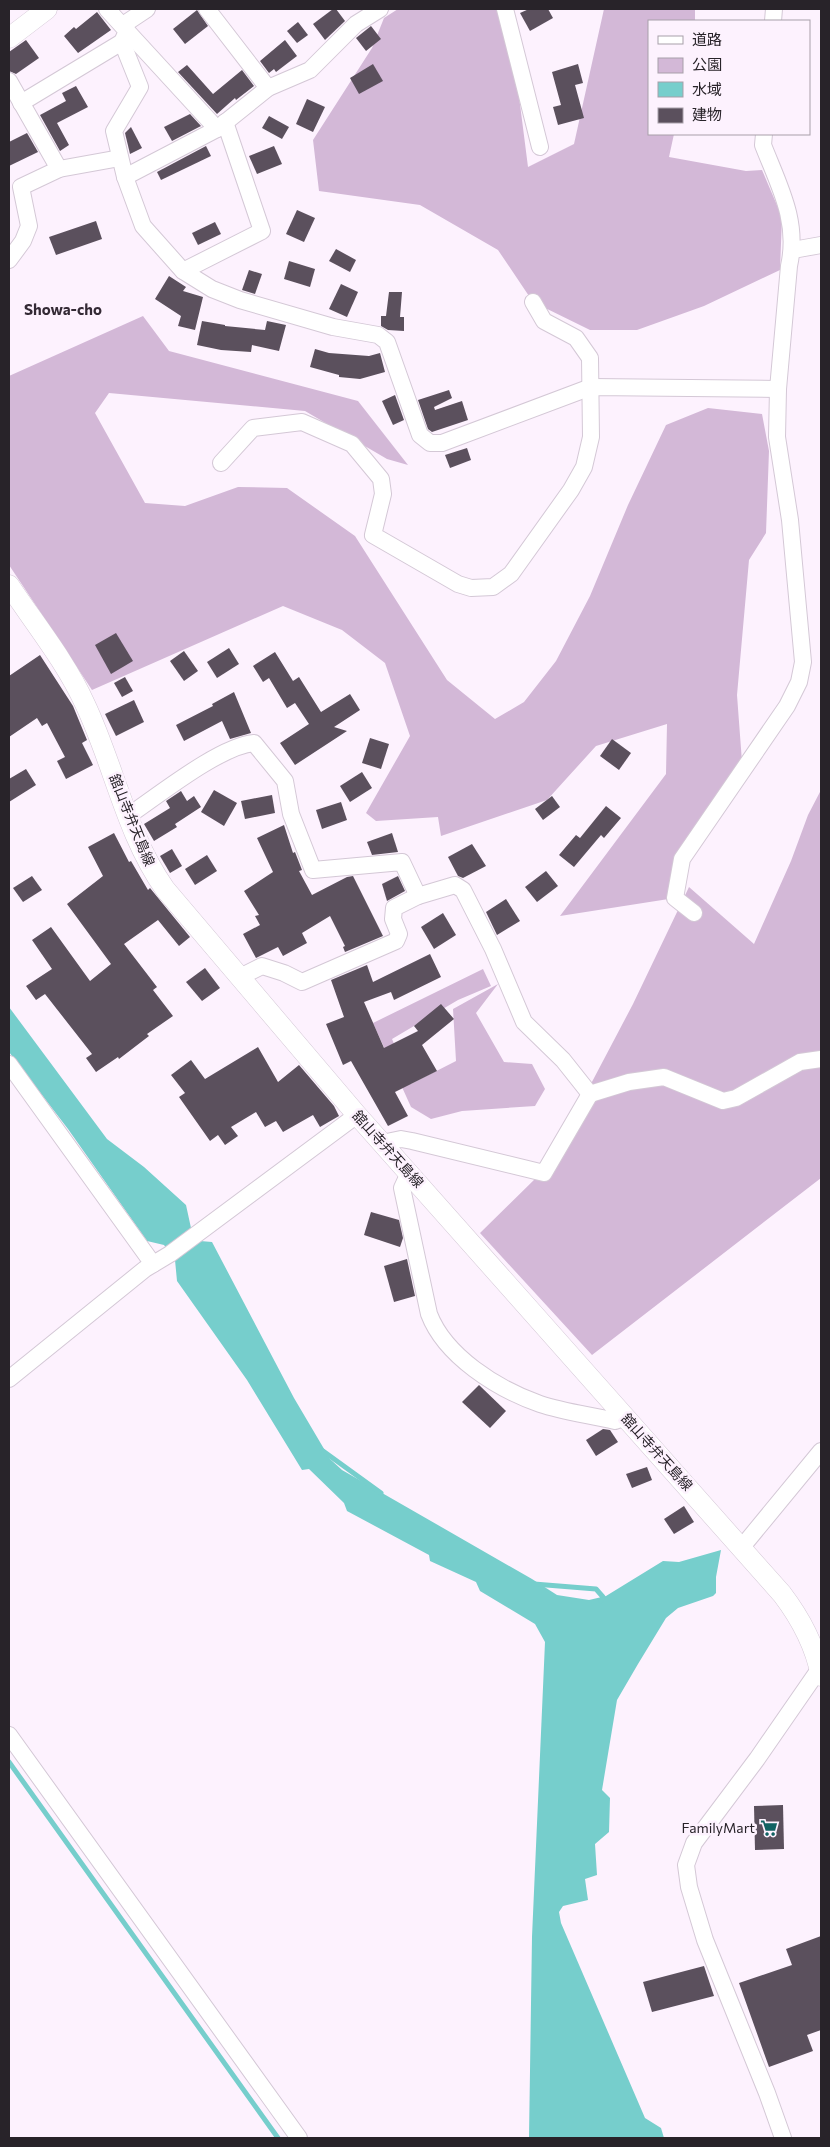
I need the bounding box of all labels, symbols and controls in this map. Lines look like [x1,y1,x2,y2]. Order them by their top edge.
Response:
legend [648,20,810,135]
text: 道路 [692,30,722,48]
text: 公園 [692,55,722,73]
text: 水域 [692,80,722,98]
text: 建物 [692,105,722,123]
district label: Showa-cho [24,300,102,318]
street label: 舘山寺弁天島線 [106,771,159,868]
street label: 舘山寺弁天島線 [349,1107,427,1191]
street label: 舘山寺弁天島線 [618,1410,696,1494]
supermarket icon: FamilyMart [759,1818,779,1838]
place label: FamilyMart [681,1819,755,1836]

